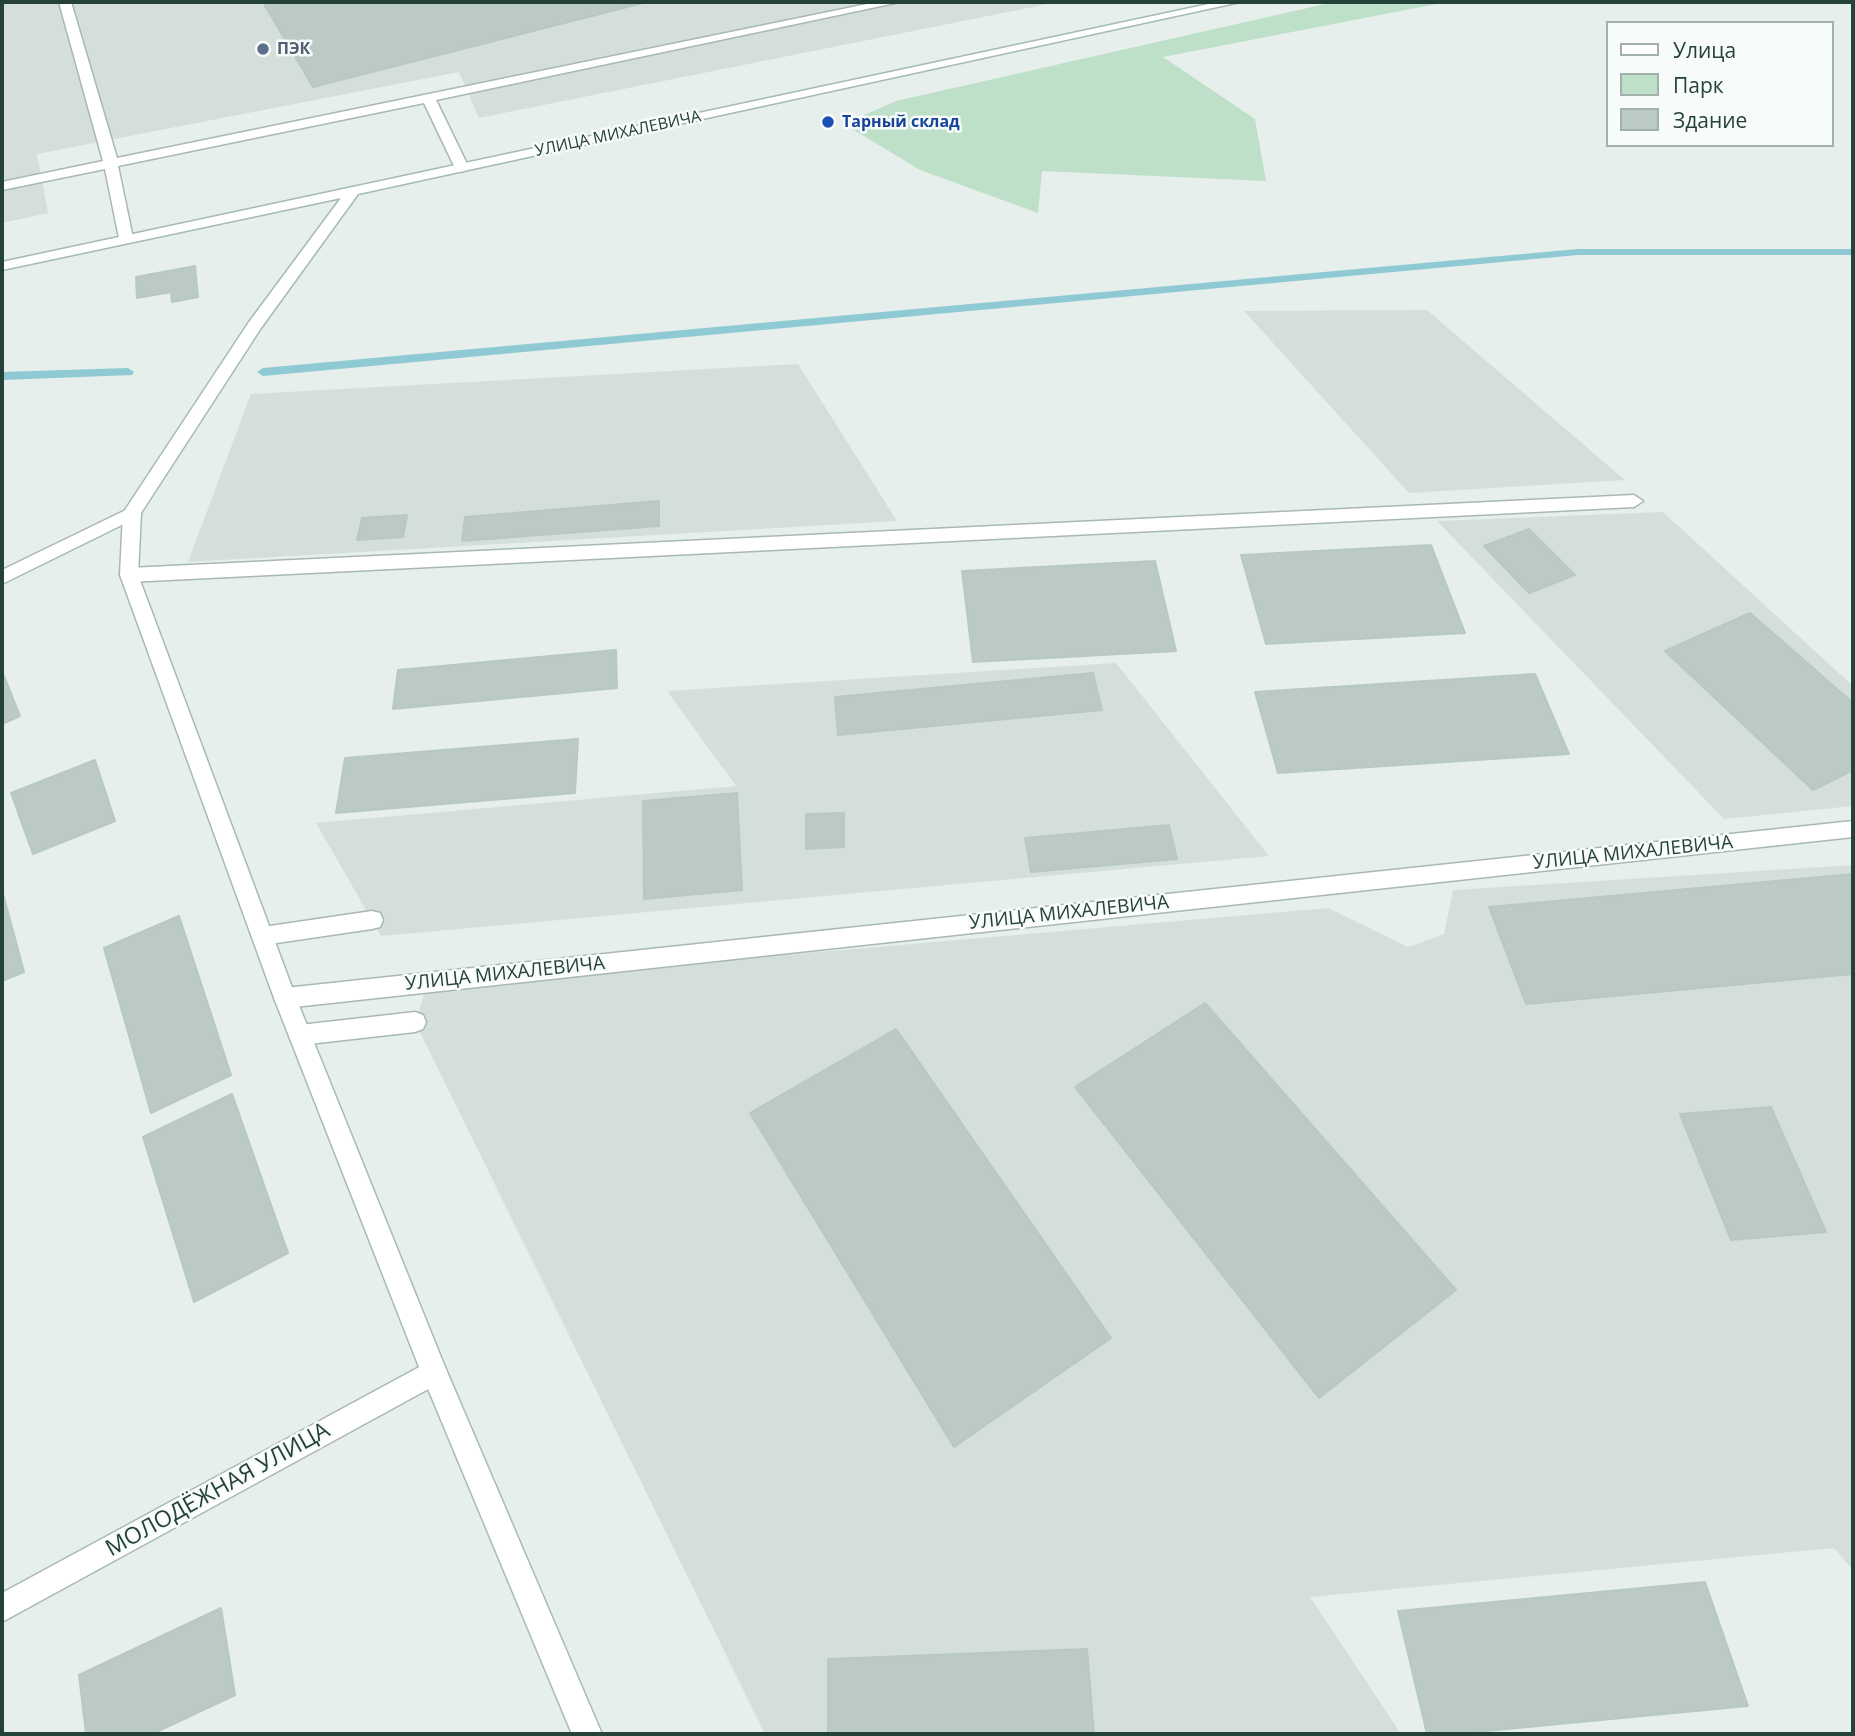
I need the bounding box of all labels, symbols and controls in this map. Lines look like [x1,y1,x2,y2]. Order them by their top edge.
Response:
legend [1606,21,1834,147]
text: Улица [1673,36,1736,64]
place label: ПЭК [277,39,310,59]
marker: ПЭК [255,41,271,57]
text: Парк [1673,71,1724,99]
text: Здание [1673,106,1747,134]
street label: УЛИЦА МИХАЛЕВИЧА [533,107,703,161]
place label: Тарный склад [842,112,960,132]
marker: Тарный склад [820,114,836,130]
street label: УЛИЦА МИХАЛЕВИЧА [1532,831,1734,875]
street label: УЛИЦА МИХАЛЕВИЧА [968,891,1170,935]
street label: УЛИЦА МИХАЛЕВИЧА [404,952,606,996]
street label: МОЛОДЁЖНАЯ УЛИЦА [101,1417,335,1563]

